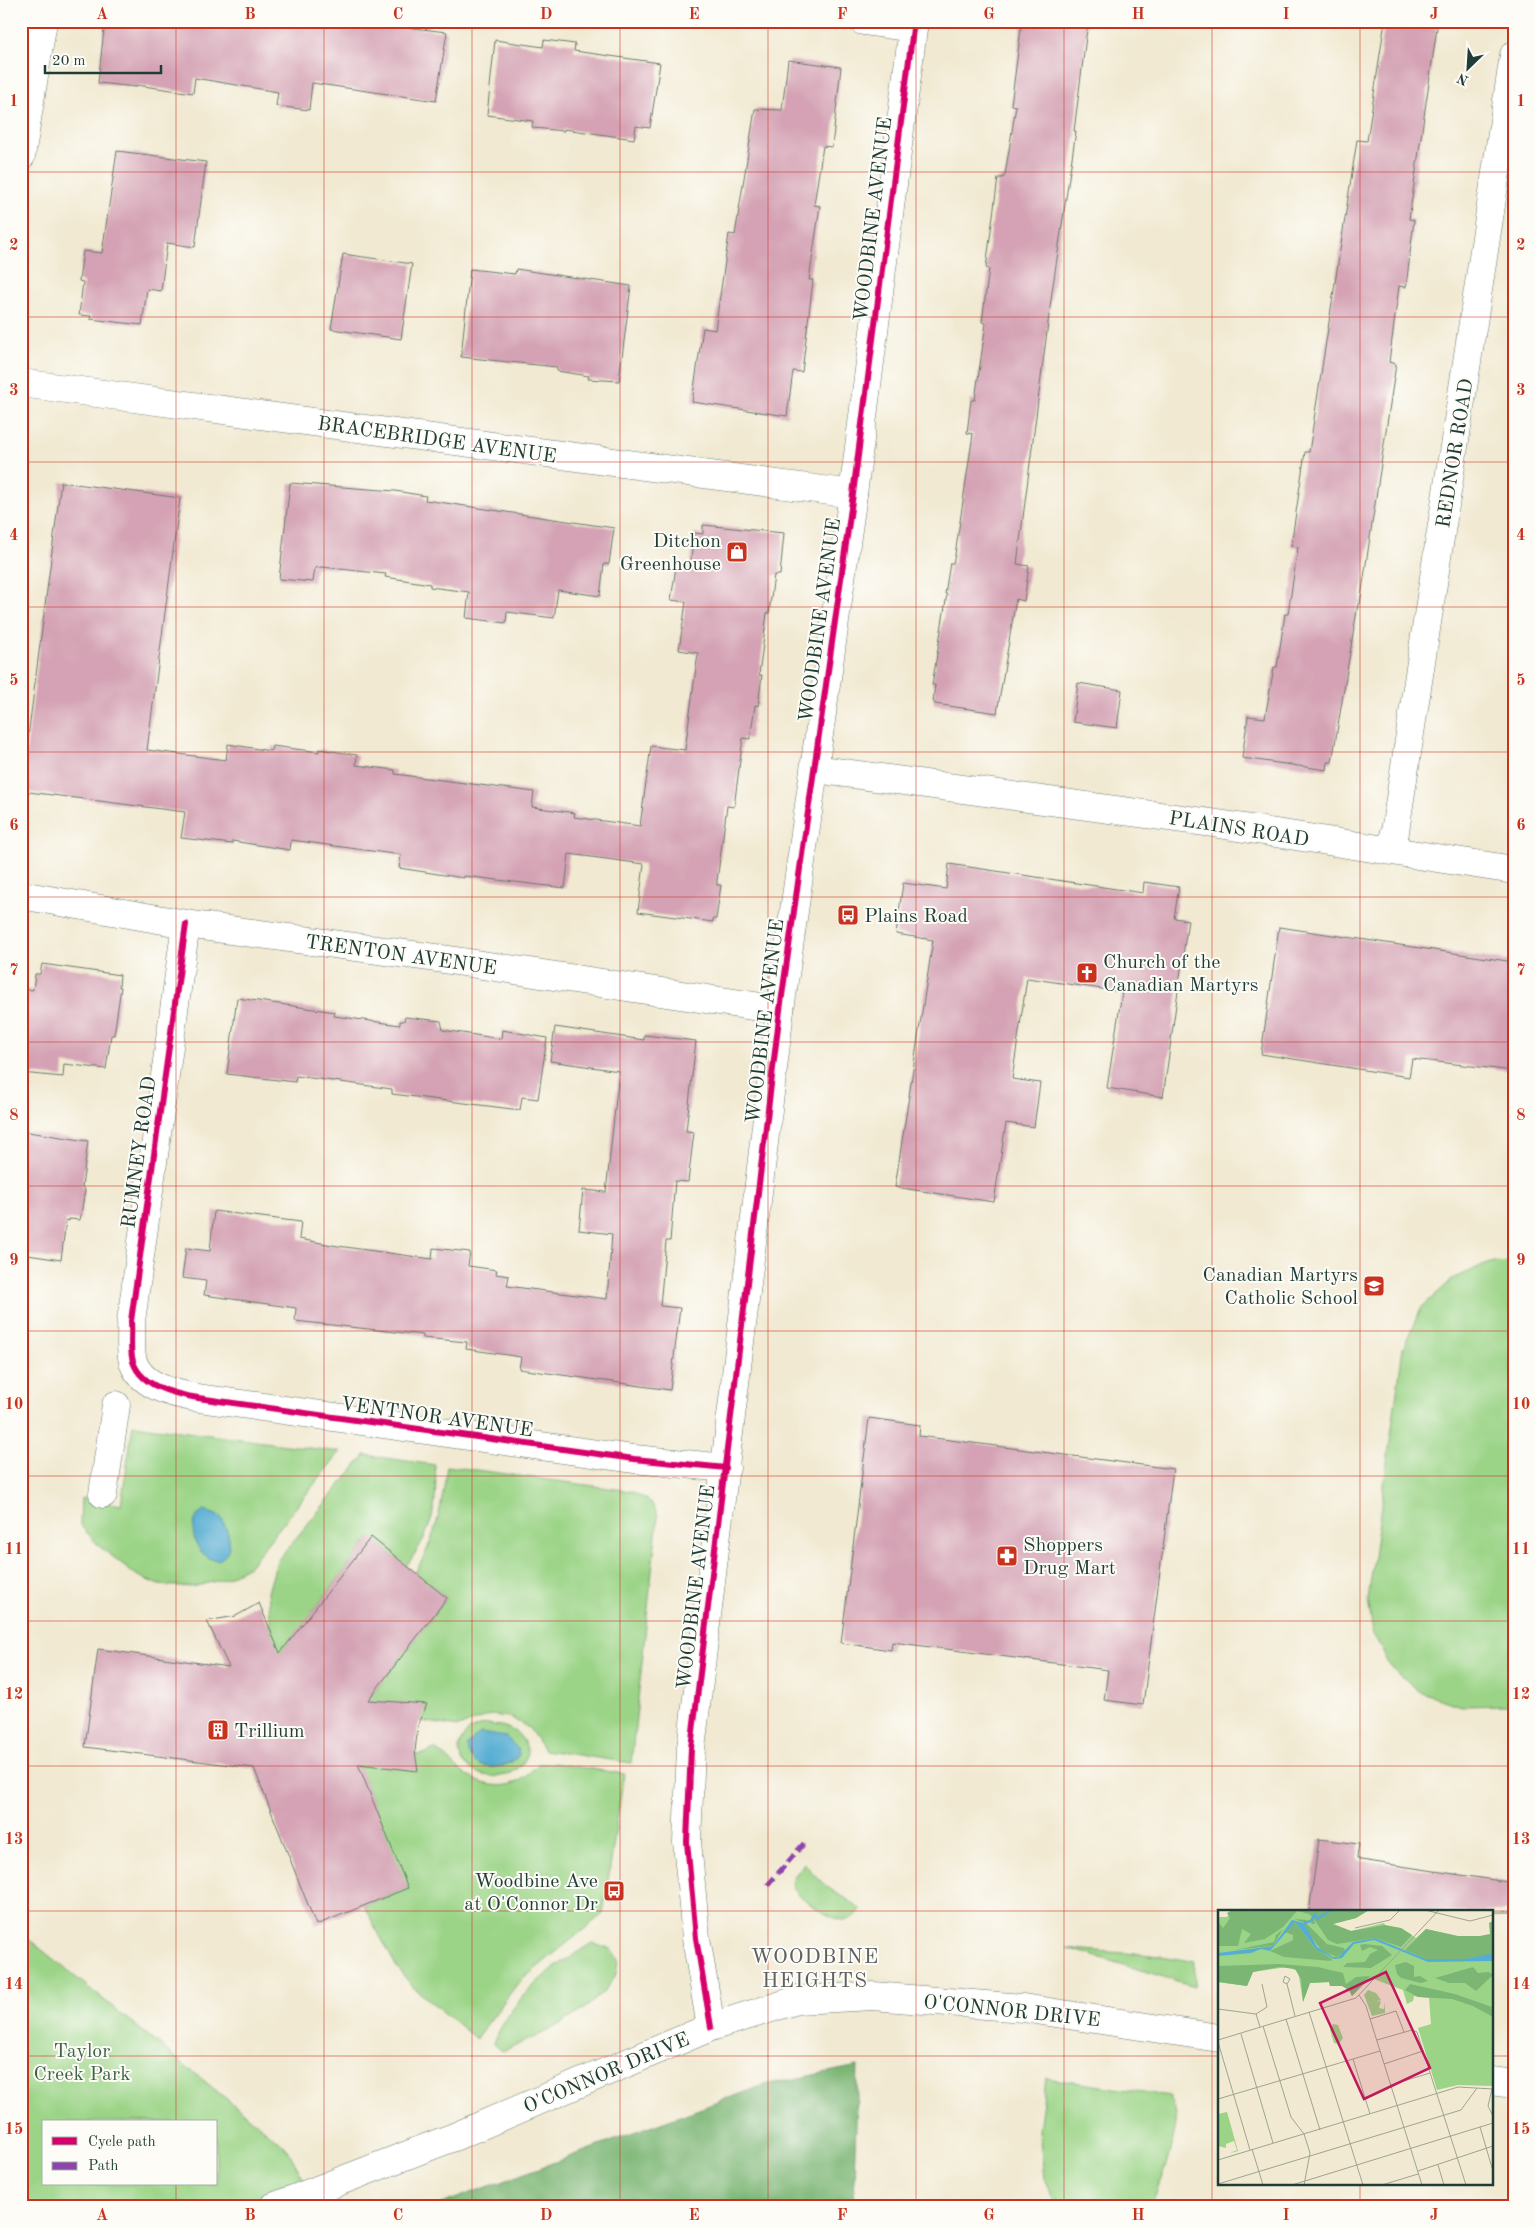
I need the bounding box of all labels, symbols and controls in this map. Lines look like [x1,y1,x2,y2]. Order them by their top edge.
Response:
text: A [96,7,108,23]
text: B [244,7,256,23]
text: C [393,7,403,23]
text: D [540,7,552,23]
text: E [688,7,700,23]
text: F [837,7,848,23]
text: G [983,7,995,23]
text: H [1131,7,1145,23]
text: I [1282,7,1290,23]
text: J [1430,7,1439,23]
scale bar [45,42,161,74]
north arrow [1442,42,1492,92]
text: 20 m [52,54,86,69]
text: N [1455,70,1471,87]
text: 1 [9,94,19,110]
text: 1 [1516,94,1526,110]
street label: WOODBINE AVENUE [851,116,896,323]
text: 2 [9,238,19,254]
text: 2 [1516,238,1526,254]
street label: REDNOR ROAD [1434,377,1478,529]
text: 3 [9,383,19,399]
text: 3 [1516,383,1526,399]
street label: BRACEBRIDGE AVENUE [316,414,557,468]
street label: WOODBINE AVENUE [797,517,845,724]
text: 4 [9,528,19,544]
text: 4 [1516,528,1526,544]
place label: Ditchon Greenhouse [620,532,721,575]
shop icon: Ditchon Greenhouse [725,540,749,564]
text: 5 [9,673,19,689]
text: 5 [1516,673,1526,689]
street label: PLAINS ROAD [1167,809,1310,851]
text: 6 [9,818,19,834]
text: 6 [1516,818,1526,834]
bus stop icon: Plains Road [836,903,860,927]
place label: Plains Road [864,907,968,927]
street label: WOODBINE AVENUE [743,918,788,1125]
street label: TRENTON AVENUE [304,933,498,979]
place label: Church of the Canadian Martyrs [1103,953,1258,996]
church icon: Church of the Canadian Martyrs [1075,961,1099,985]
text: 7 [9,963,19,979]
text: 7 [1516,963,1526,979]
street label: RUMNEY ROAD [119,1075,161,1230]
text: 8 [9,1108,19,1124]
text: 8 [1516,1108,1526,1124]
text: 9 [9,1253,19,1269]
text: 9 [1516,1253,1526,1269]
place label: Canadian Martyrs Catholic School [1203,1266,1358,1309]
school or university icon: Canadian Martyrs Catholic School [1362,1274,1386,1298]
street label: VENTNOR AVENUE [339,1395,534,1441]
text: 10 [5,1397,23,1413]
text: 10 [1512,1397,1530,1413]
street label: WOODBINE AVENUE [674,1484,719,1691]
place label: Shoppers Drug Mart [1023,1536,1116,1579]
text: 11 [5,1542,23,1558]
text: 11 [1512,1542,1530,1558]
pharmacy icon: Shoppers Drug Mart [995,1544,1019,1568]
text: 12 [5,1687,23,1703]
text: 12 [1512,1687,1530,1703]
building icon: Trillium [206,1718,230,1742]
place label: Trillium [234,1722,305,1742]
text: 13 [5,1832,23,1848]
text: 13 [1512,1832,1530,1848]
place label: Woodbine Ave at O'Connor Dr [464,1872,598,1915]
bus stop icon: Woodbine Ave at O'Connor Dr [602,1879,626,1903]
inset map [1218,1910,1492,2186]
district label: WOODBINE HEIGHTS [751,1947,879,1992]
text: 14 [5,1977,23,1993]
text: 14 [1512,1977,1530,1993]
street label: O'CONNOR DRIVE [922,1993,1101,2031]
street label: O'CONNOR DRIVE [521,2030,693,2118]
park label: Taylor Creek Park [33,2042,131,2085]
legend [42,2120,218,2186]
text: 15 [5,2122,23,2138]
text: 15 [1512,2122,1530,2138]
text: Cycle path [88,2135,156,2150]
text: Path [88,2159,118,2174]
text: A [96,2208,108,2224]
text: B [244,2208,256,2224]
text: C [393,2208,403,2224]
text: D [540,2208,552,2224]
text: E [688,2208,700,2224]
text: F [837,2208,848,2224]
text: G [983,2208,995,2224]
text: H [1131,2208,1145,2224]
text: I [1282,2208,1290,2224]
text: J [1430,2208,1439,2224]

